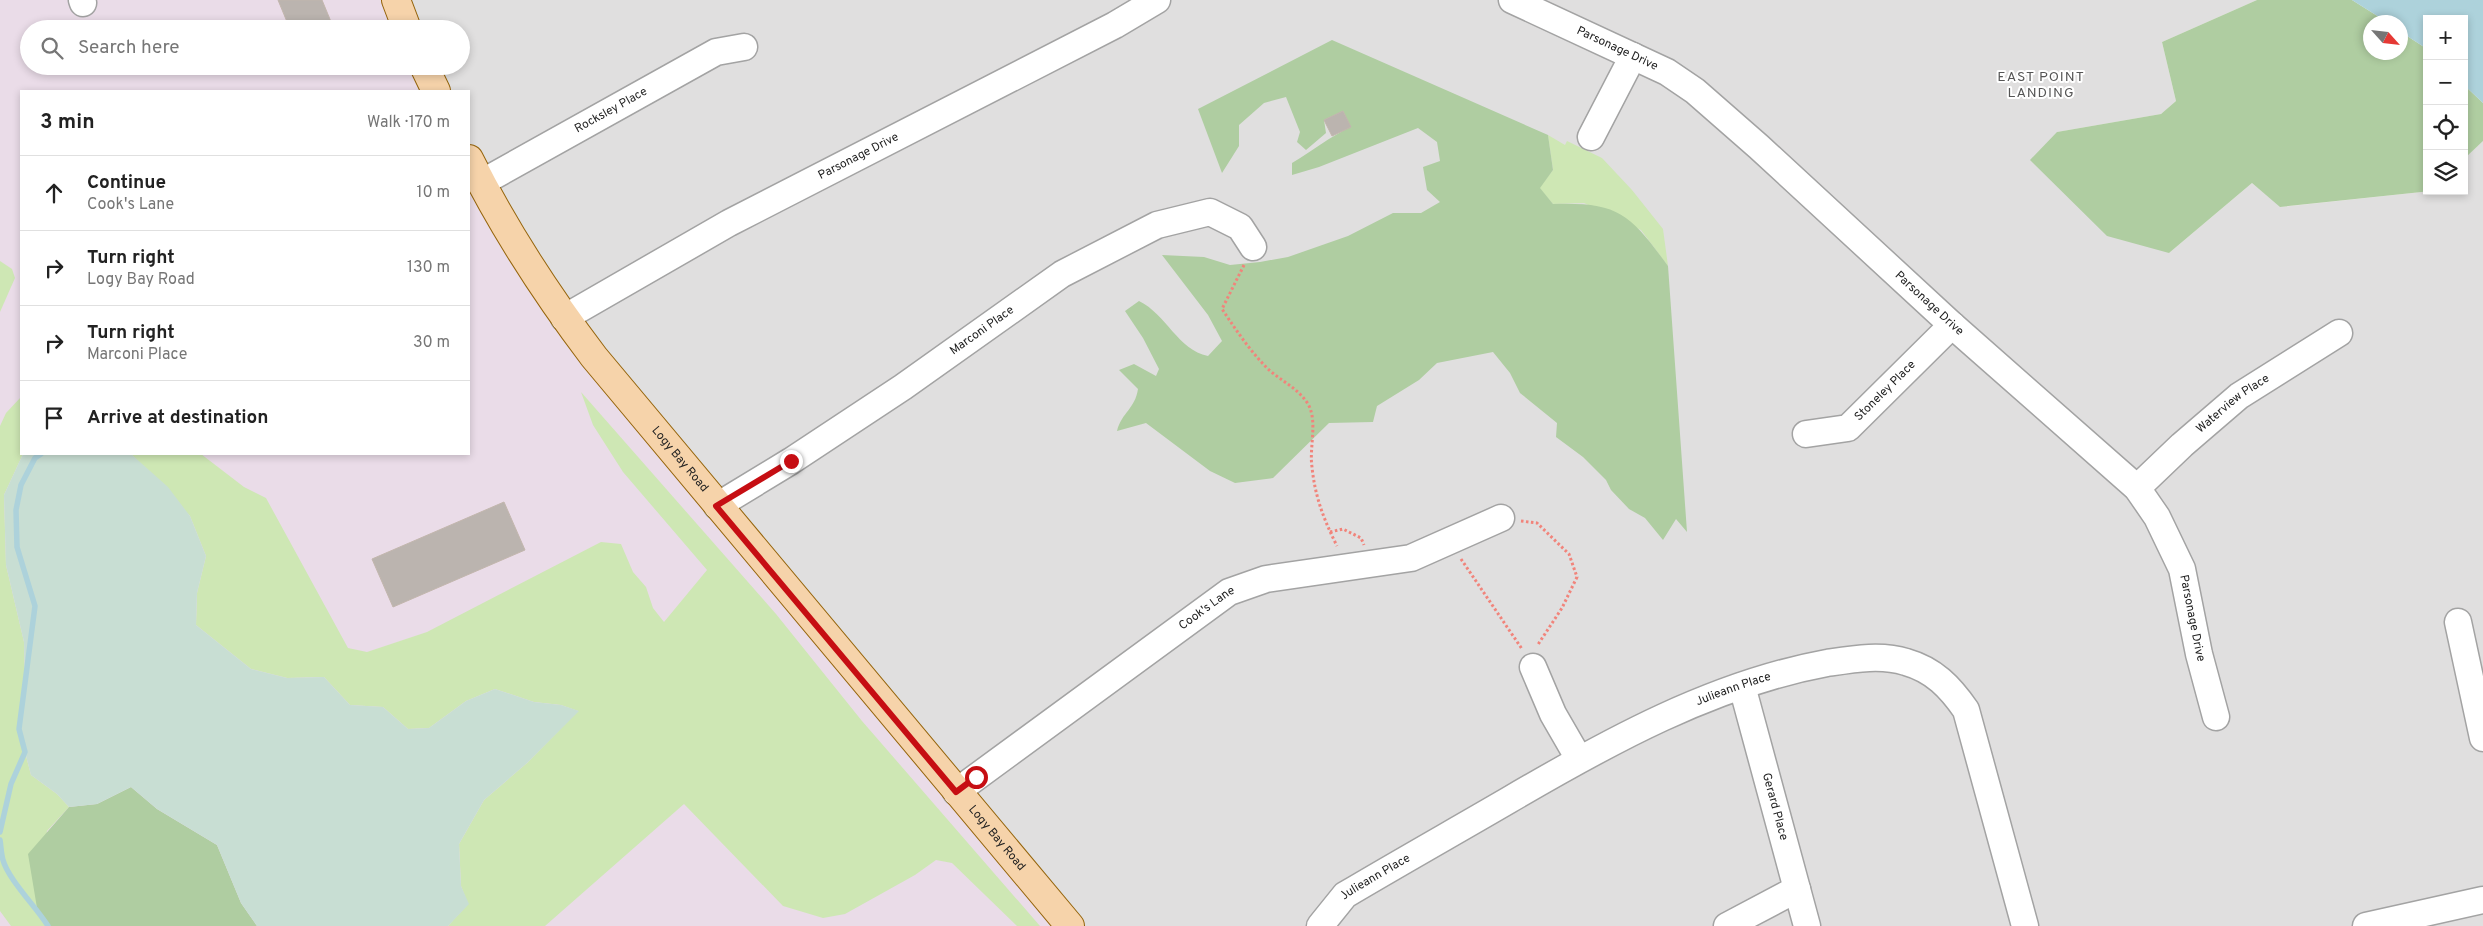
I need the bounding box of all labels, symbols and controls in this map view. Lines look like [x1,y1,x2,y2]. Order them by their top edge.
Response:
north arrow [2363,15,2408,60]
map controls [2423,15,2468,195]
button: + [2423,15,2468,60]
search box [20,20,470,75]
street label: Parsonage Drive [1574,23,1661,75]
icon: search [38,34,66,62]
text: Search here [78,36,180,60]
button: − [2423,60,2468,105]
district label: EAST POINT LANDING [1997,69,2085,102]
street label: Rocksley Place [572,84,650,137]
button: locate [2423,105,2468,150]
text: 3 min [40,109,95,136]
text: Walk · 170 m [367,113,450,133]
street label: Parsonage Drive [816,129,901,184]
button: layers [2423,150,2468,195]
text: Continue [87,171,166,195]
icon: ahead [40,179,68,207]
text: 10 m [416,183,450,203]
text: Cook's Lane [87,195,174,215]
text: Turn right [87,246,175,270]
icon: right [40,254,68,282]
text: 130 m [407,258,450,278]
street label: Parsonage Drive [1891,268,1967,339]
text: Logy Bay Road [87,270,195,290]
street label: Marconi Place [947,302,1018,359]
text: Turn right [87,321,175,345]
icon: right [40,329,68,357]
text: 30 m [413,333,450,353]
text: Marconi Place [87,345,187,365]
street label: Stoneley Place [1851,357,1919,425]
street label: Waterview Place [2193,371,2273,437]
icon: arrive [40,404,68,432]
text: Arrive at destination [87,406,268,430]
street label: Logy Bay Road [648,423,712,496]
route end [780,450,803,473]
street label: Parsonage Drive [2175,573,2209,663]
street label: Cook's Lane [1176,583,1237,634]
street label: Julieann Place [1693,669,1773,710]
route start [965,766,988,789]
street label: Gerard Place [1758,771,1791,842]
street label: Logy Bay Road [965,802,1029,875]
street label: Julieann Place [1336,851,1413,903]

